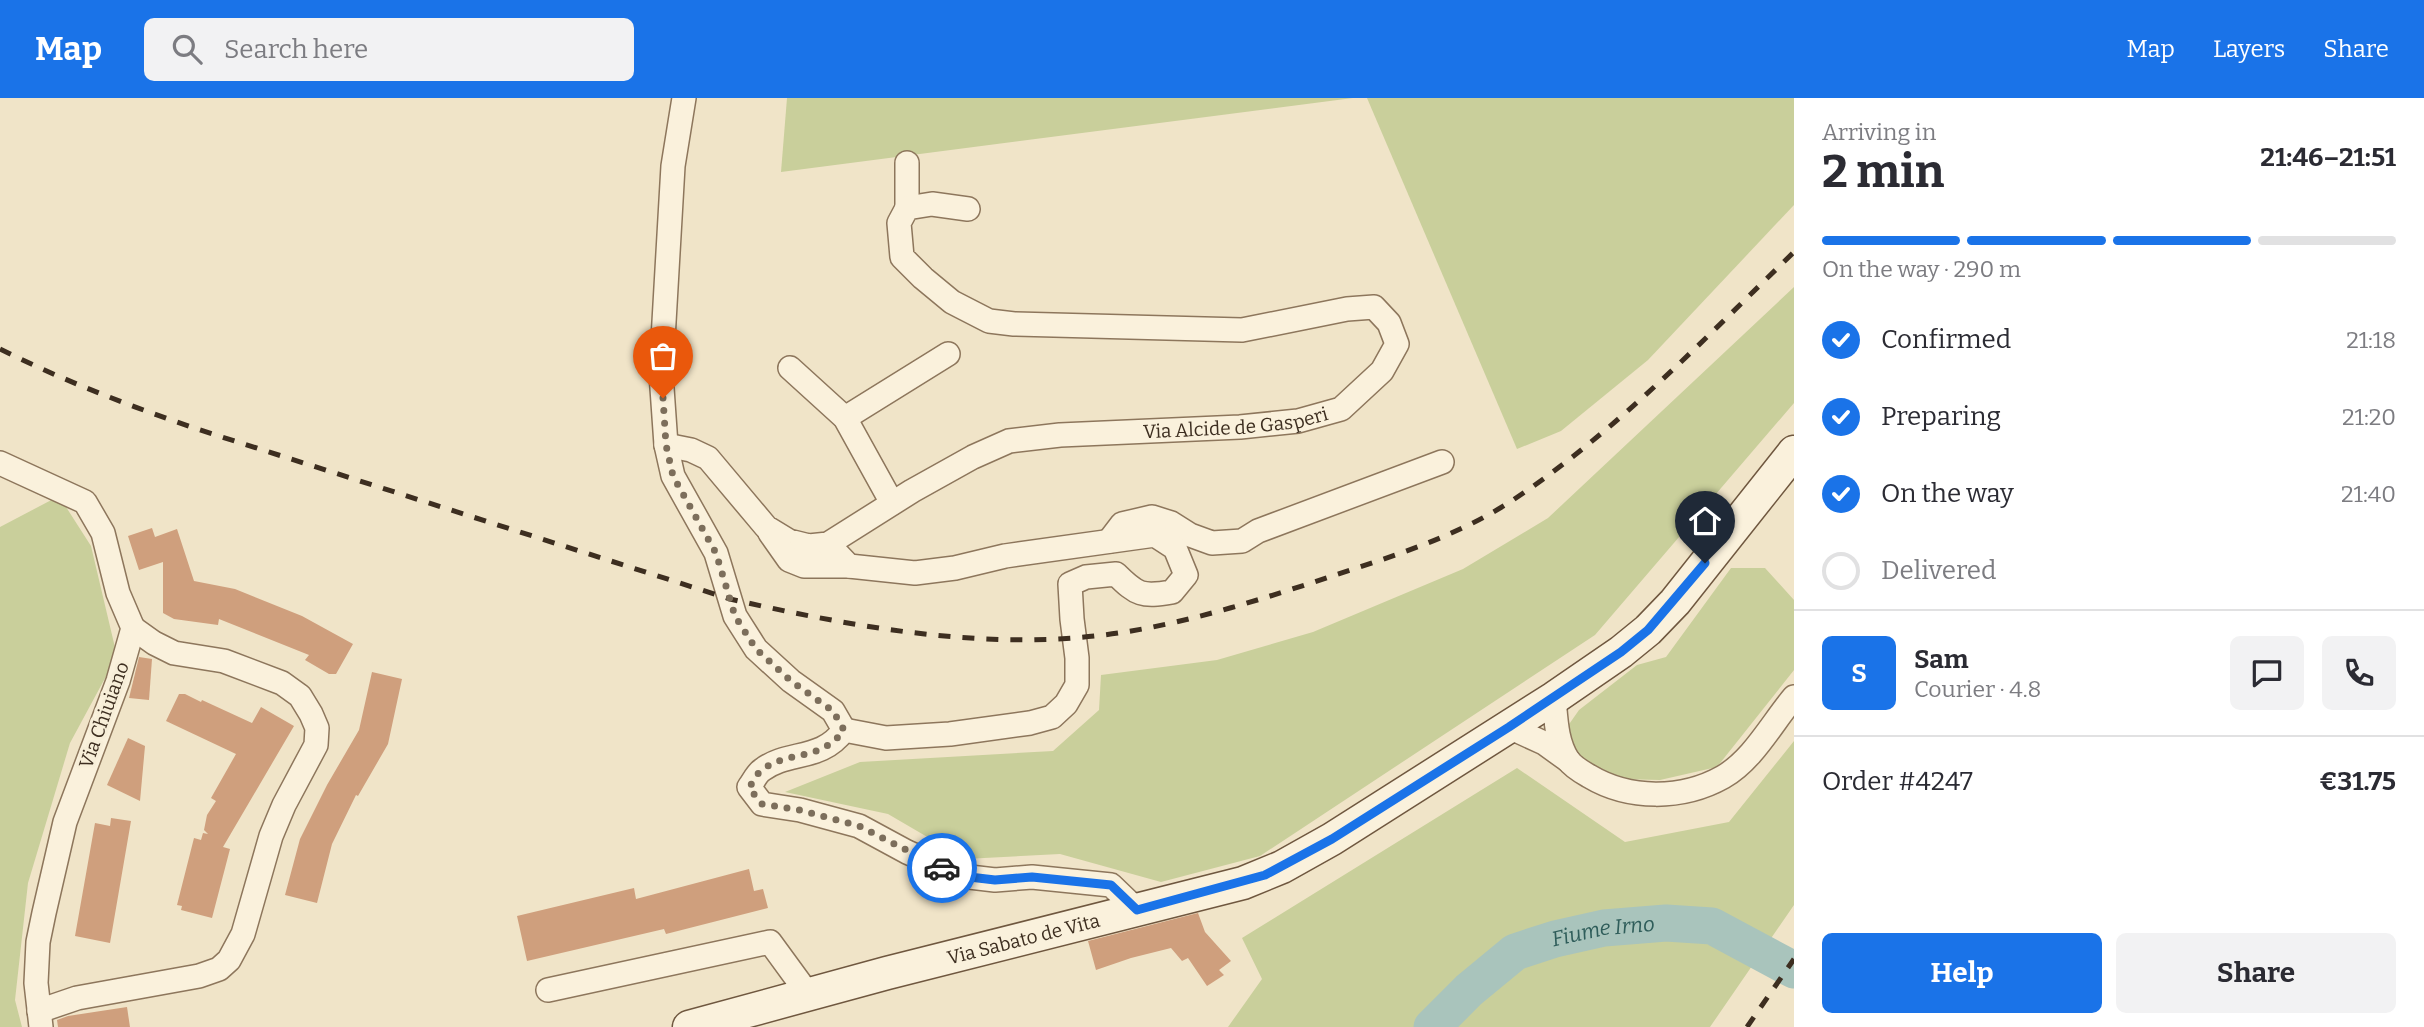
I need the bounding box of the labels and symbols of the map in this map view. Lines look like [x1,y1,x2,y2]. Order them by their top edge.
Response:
pin [633,326,693,398]
street label: Via Alcide de Gasperi [1143,402,1331,443]
pin [1675,491,1735,563]
street label: Via Chiuiano [74,659,134,771]
courier [907,833,977,903]
street label: Via Sabato de Vita [945,908,1103,969]
water label: Fiume Irno [1549,911,1656,952]

